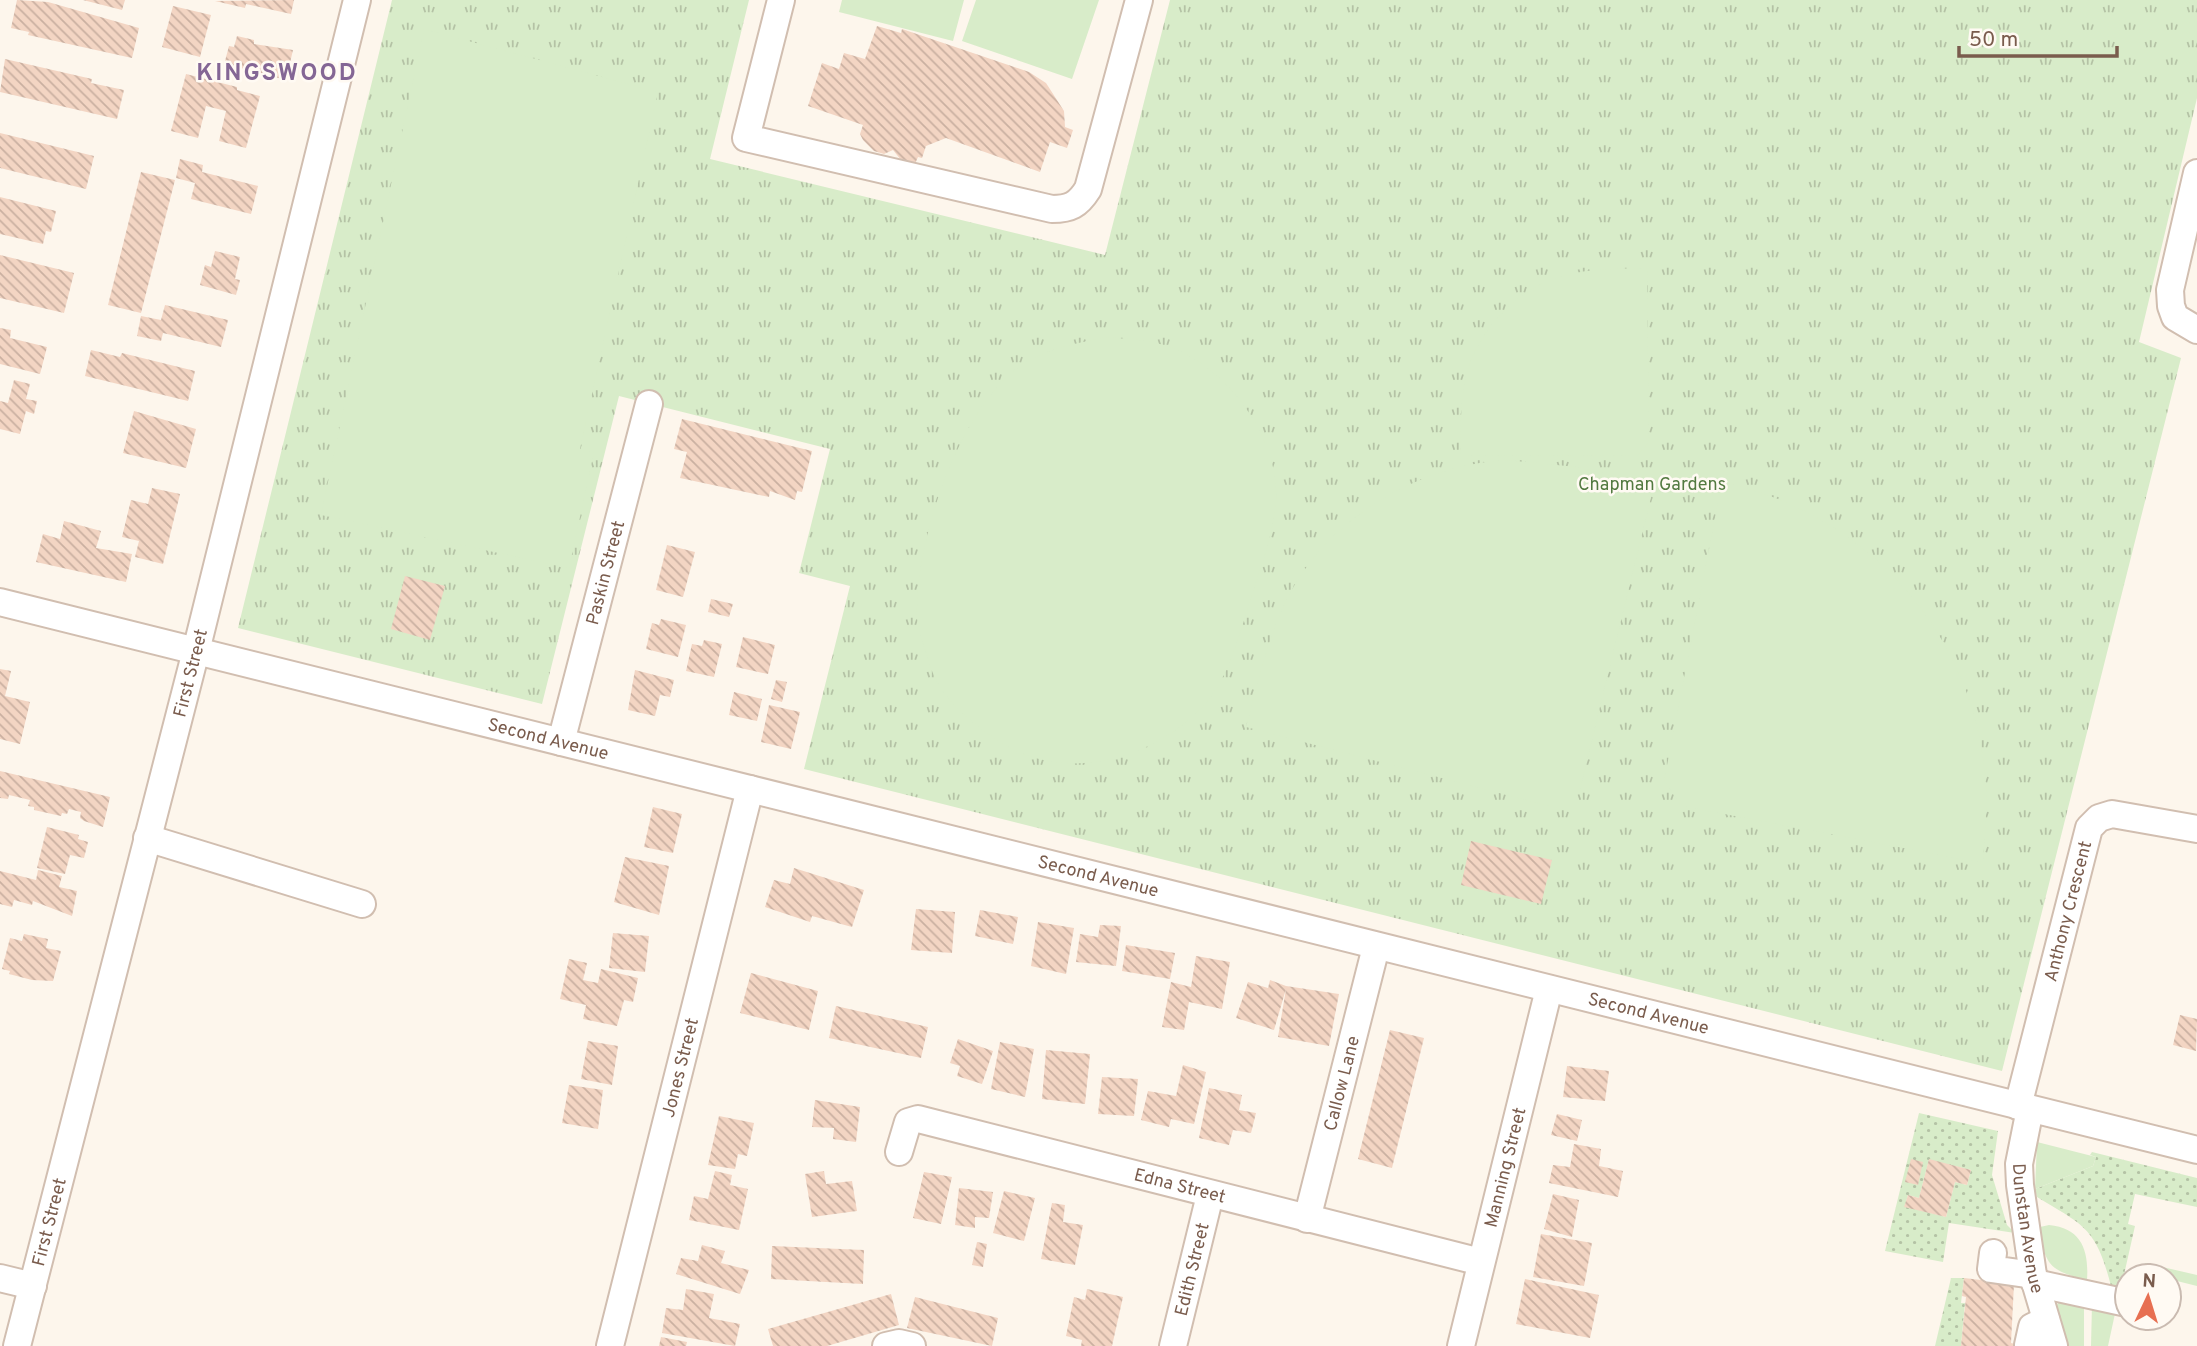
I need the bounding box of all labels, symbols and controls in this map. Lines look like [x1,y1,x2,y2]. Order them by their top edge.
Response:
scale bar [1959,14,2116,58]
text: 50 m [1969,27,2018,54]
district label: KINGSWOOD [196,59,358,89]
park label: Chapman Gardens [1578,474,1726,497]
street label: Paskin Street [582,518,631,628]
street label: First Street [169,627,214,720]
street label: Second Avenue [485,714,611,766]
street label: Anthony Crescent [2040,839,2098,984]
street label: Second Avenue [1035,851,1161,904]
street label: Second Avenue [1585,988,1711,1041]
street label: Jones Street [658,1016,705,1120]
street label: Callow Lane [1320,1034,1366,1134]
street label: Manning Street [1481,1105,1532,1230]
street label: Dunstan Avenue [2006,1163,2048,1296]
street label: Edna Street [1131,1164,1228,1210]
street label: First Street [28,1176,73,1269]
street label: Edith Street [1171,1221,1216,1319]
north arrow [2113,1262,2183,1332]
text: N [2141,1270,2157,1294]

